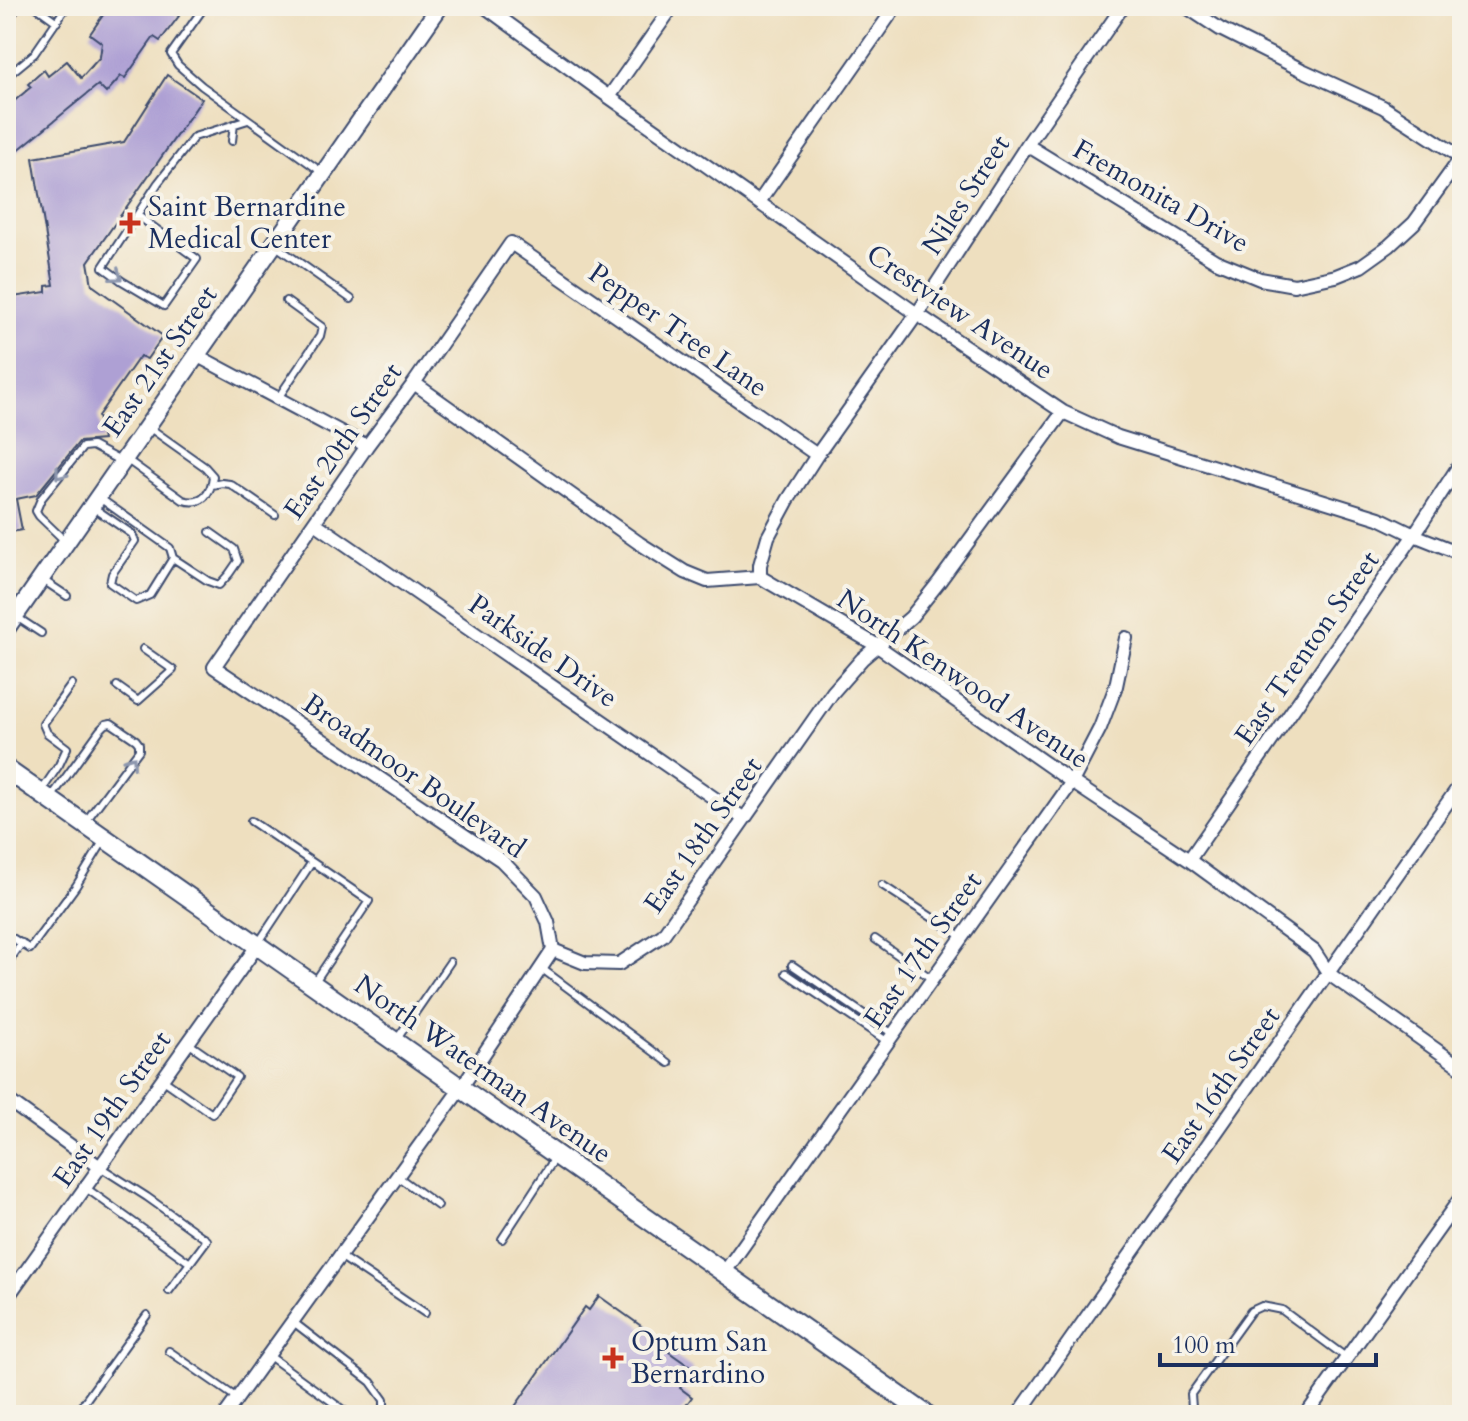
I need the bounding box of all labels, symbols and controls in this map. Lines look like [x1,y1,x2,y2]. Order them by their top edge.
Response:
street label: Niles Street [913,128,1019,262]
street label: Fremonita Drive [1066,130,1256,262]
place label: Saint Bernardine Medical Center [148,188,346,258]
marker: Saint Bernardine Medical Center [119,212,141,234]
street label: Crestview Avenue [859,235,1061,389]
street label: Pepper Tree Lane [581,254,775,406]
one-way arrow [108,266,122,281]
street label: East 21st Street [94,278,226,444]
street label: East 20th Street [275,355,411,527]
one-way arrow [56,465,70,480]
street label: East Trenton Street [1226,543,1388,753]
street label: North Kenwood Avenue [830,580,1096,778]
street label: Parkside Drive [461,586,625,716]
street label: Broadmoor Boulevard [295,685,533,867]
street label: East 18th Street [635,749,771,921]
one-way arrow [121,756,135,770]
street label: East 17th Street [855,864,991,1036]
street label: North Waterman Avenue [347,966,619,1172]
street label: East 16th Street [1153,999,1289,1171]
street label: East 19th Street [44,1023,180,1195]
scale bar [1160,1317,1376,1367]
place label: Optum San Bernardino [631,1323,768,1393]
text: 100 m [1172,1329,1236,1362]
marker: Optum San Bernardino [602,1347,624,1369]

